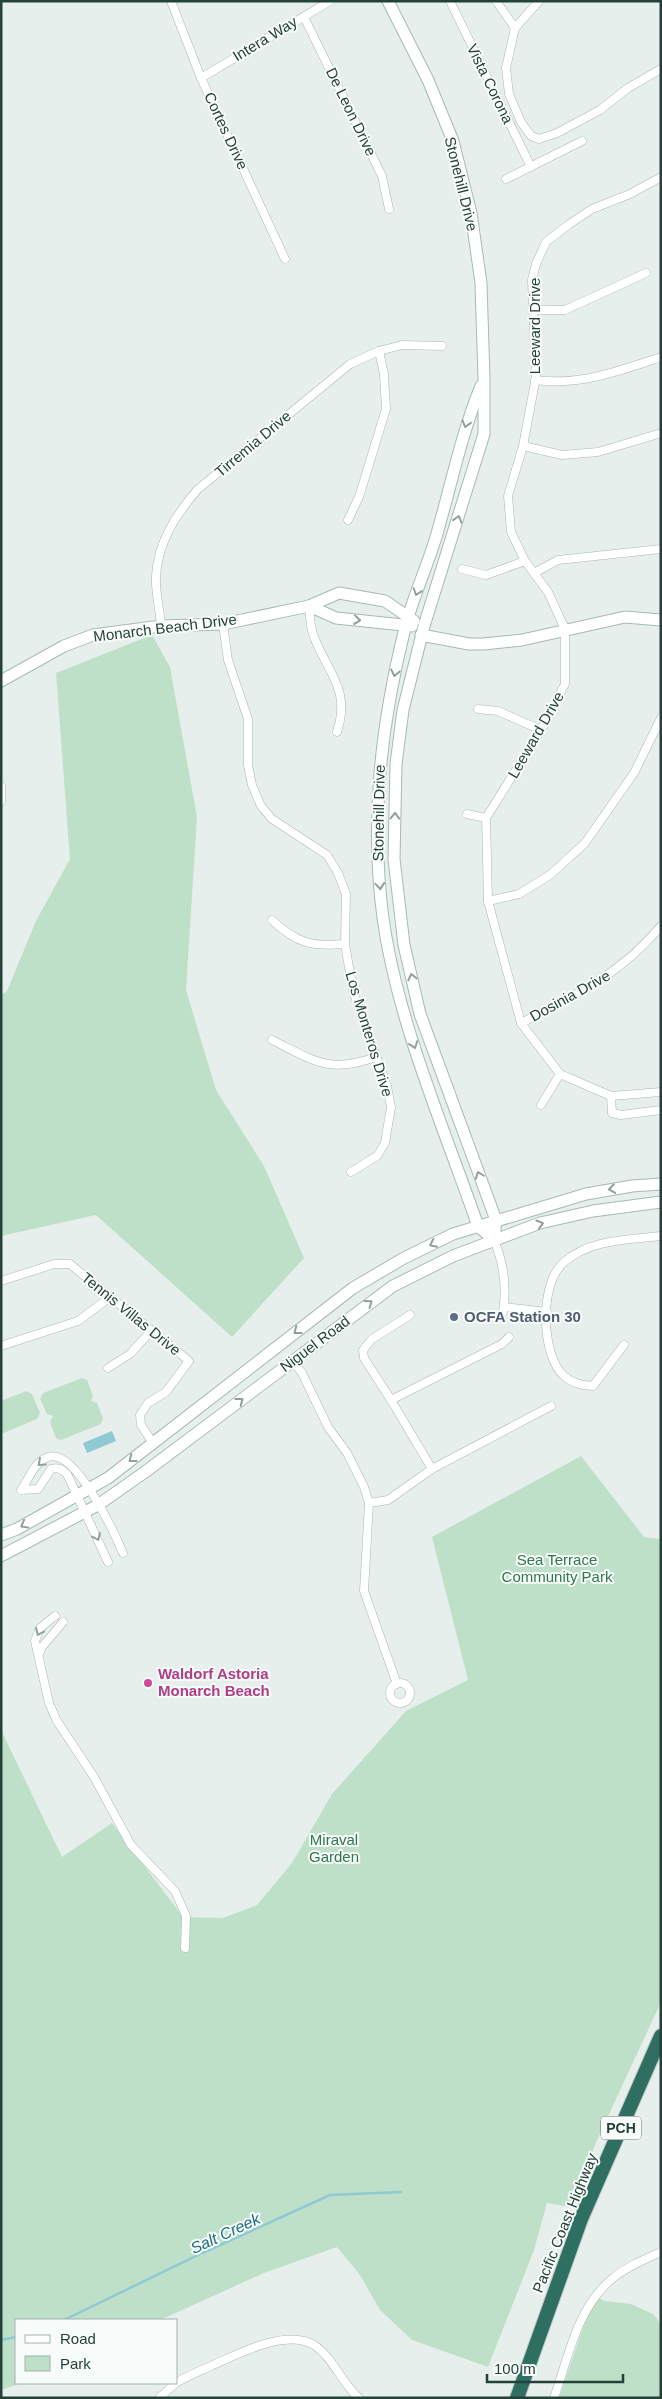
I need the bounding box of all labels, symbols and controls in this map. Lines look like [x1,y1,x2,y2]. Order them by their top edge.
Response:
street label: Intera Way [230,12,300,64]
street label: Vista Corona [464,41,517,127]
street label: De Leon Drive [323,65,380,159]
street label: Cortes Drive [201,89,252,172]
street label: Stonehill Drive [442,135,481,233]
street label: Leeward Drive [526,278,543,374]
street label: Tirremia Drive [211,407,294,480]
one-way arrow [462,420,472,428]
one-way arrow [452,516,462,524]
one-way arrow [413,587,423,596]
street label: Monarch Beach Drive [92,610,238,645]
one-way arrow [353,614,361,625]
one-way arrow [390,669,401,677]
street label: Leeward Drive [504,689,567,781]
street label: Stonehill Drive [369,764,388,861]
one-way arrow [390,812,400,820]
one-way arrow [374,883,385,891]
street label: Dosinia Drive [527,967,613,1025]
street label: Los Monteros Drive [342,969,397,1099]
one-way arrow [407,973,418,982]
one-way arrow [408,1040,418,1048]
one-way arrow [475,1171,485,1179]
one-way arrow [608,1184,617,1194]
one-way arrow [535,1219,543,1229]
one-way arrow [429,1238,438,1248]
street label: Tennis Villas Drive [78,1269,184,1359]
one-way arrow [364,1300,373,1309]
place label: OCFA Station 30 [464,1308,581,1325]
marker: OCFA Station 30 [448,1311,460,1323]
street label: Niguel Road [277,1312,353,1375]
one-way arrow [293,1325,303,1334]
one-way arrow [234,1398,244,1407]
one-way arrow [129,1453,138,1462]
one-way arrow [37,1457,46,1466]
one-way arrow [21,1519,30,1529]
one-way arrow [91,1532,102,1541]
park label: Sea Terrace Community Park [502,1551,613,1585]
one-way arrow [35,1627,46,1636]
place label: Waldorf Astoria Monarch Beach [158,1665,270,1699]
marker: Waldorf Astoria Monarch Beach [142,1677,154,1689]
park label: Miraval Garden [309,1831,359,1865]
road number: PCH [601,2116,641,2140]
street label: Pacific Coast Highway [529,2150,601,2295]
water label: Salt Creek [188,2210,264,2257]
legend [15,2319,178,2384]
text: Road [60,2330,96,2347]
scale bar [487,2352,623,2384]
text: Park [60,2355,91,2372]
text: 100 m [494,2360,536,2377]

